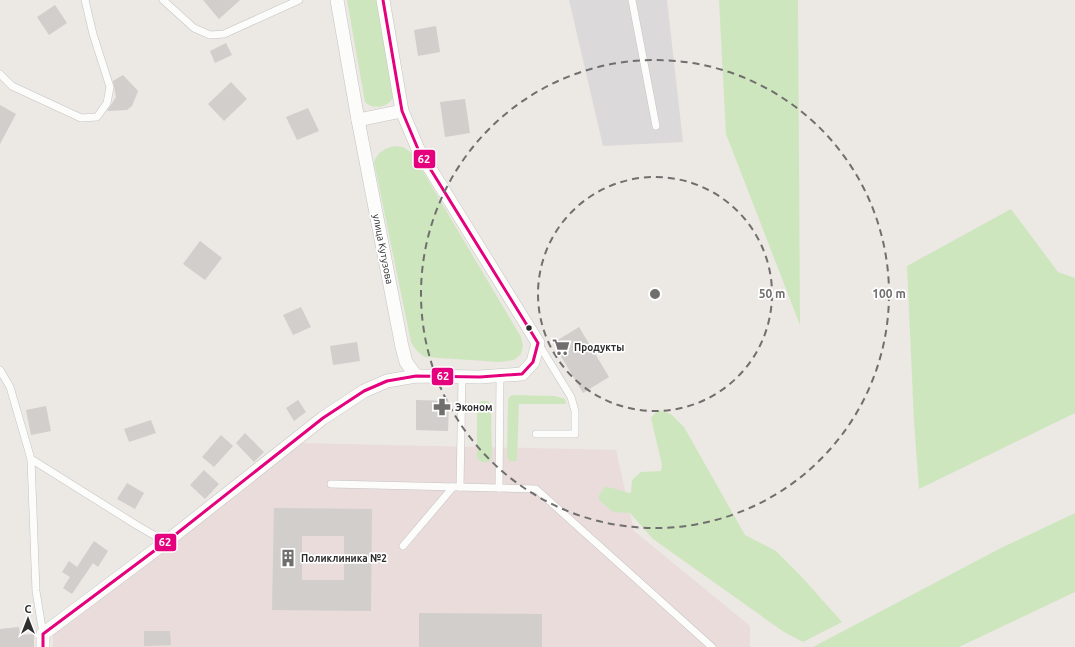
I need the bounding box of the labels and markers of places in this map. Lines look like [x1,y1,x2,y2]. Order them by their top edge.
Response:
centre of rings [648,287,662,301]
unlabelled marker [524,323,534,333]
supermarket icon: Продукты [551,337,571,357]
place label: Продукты [574,342,624,353]
pharmacy icon: Эконом [432,397,452,417]
place label: Эконом [455,402,492,413]
building icon: Поликлиника №2 [278,548,298,568]
place label: Поликлиника №2 [301,553,387,564]

